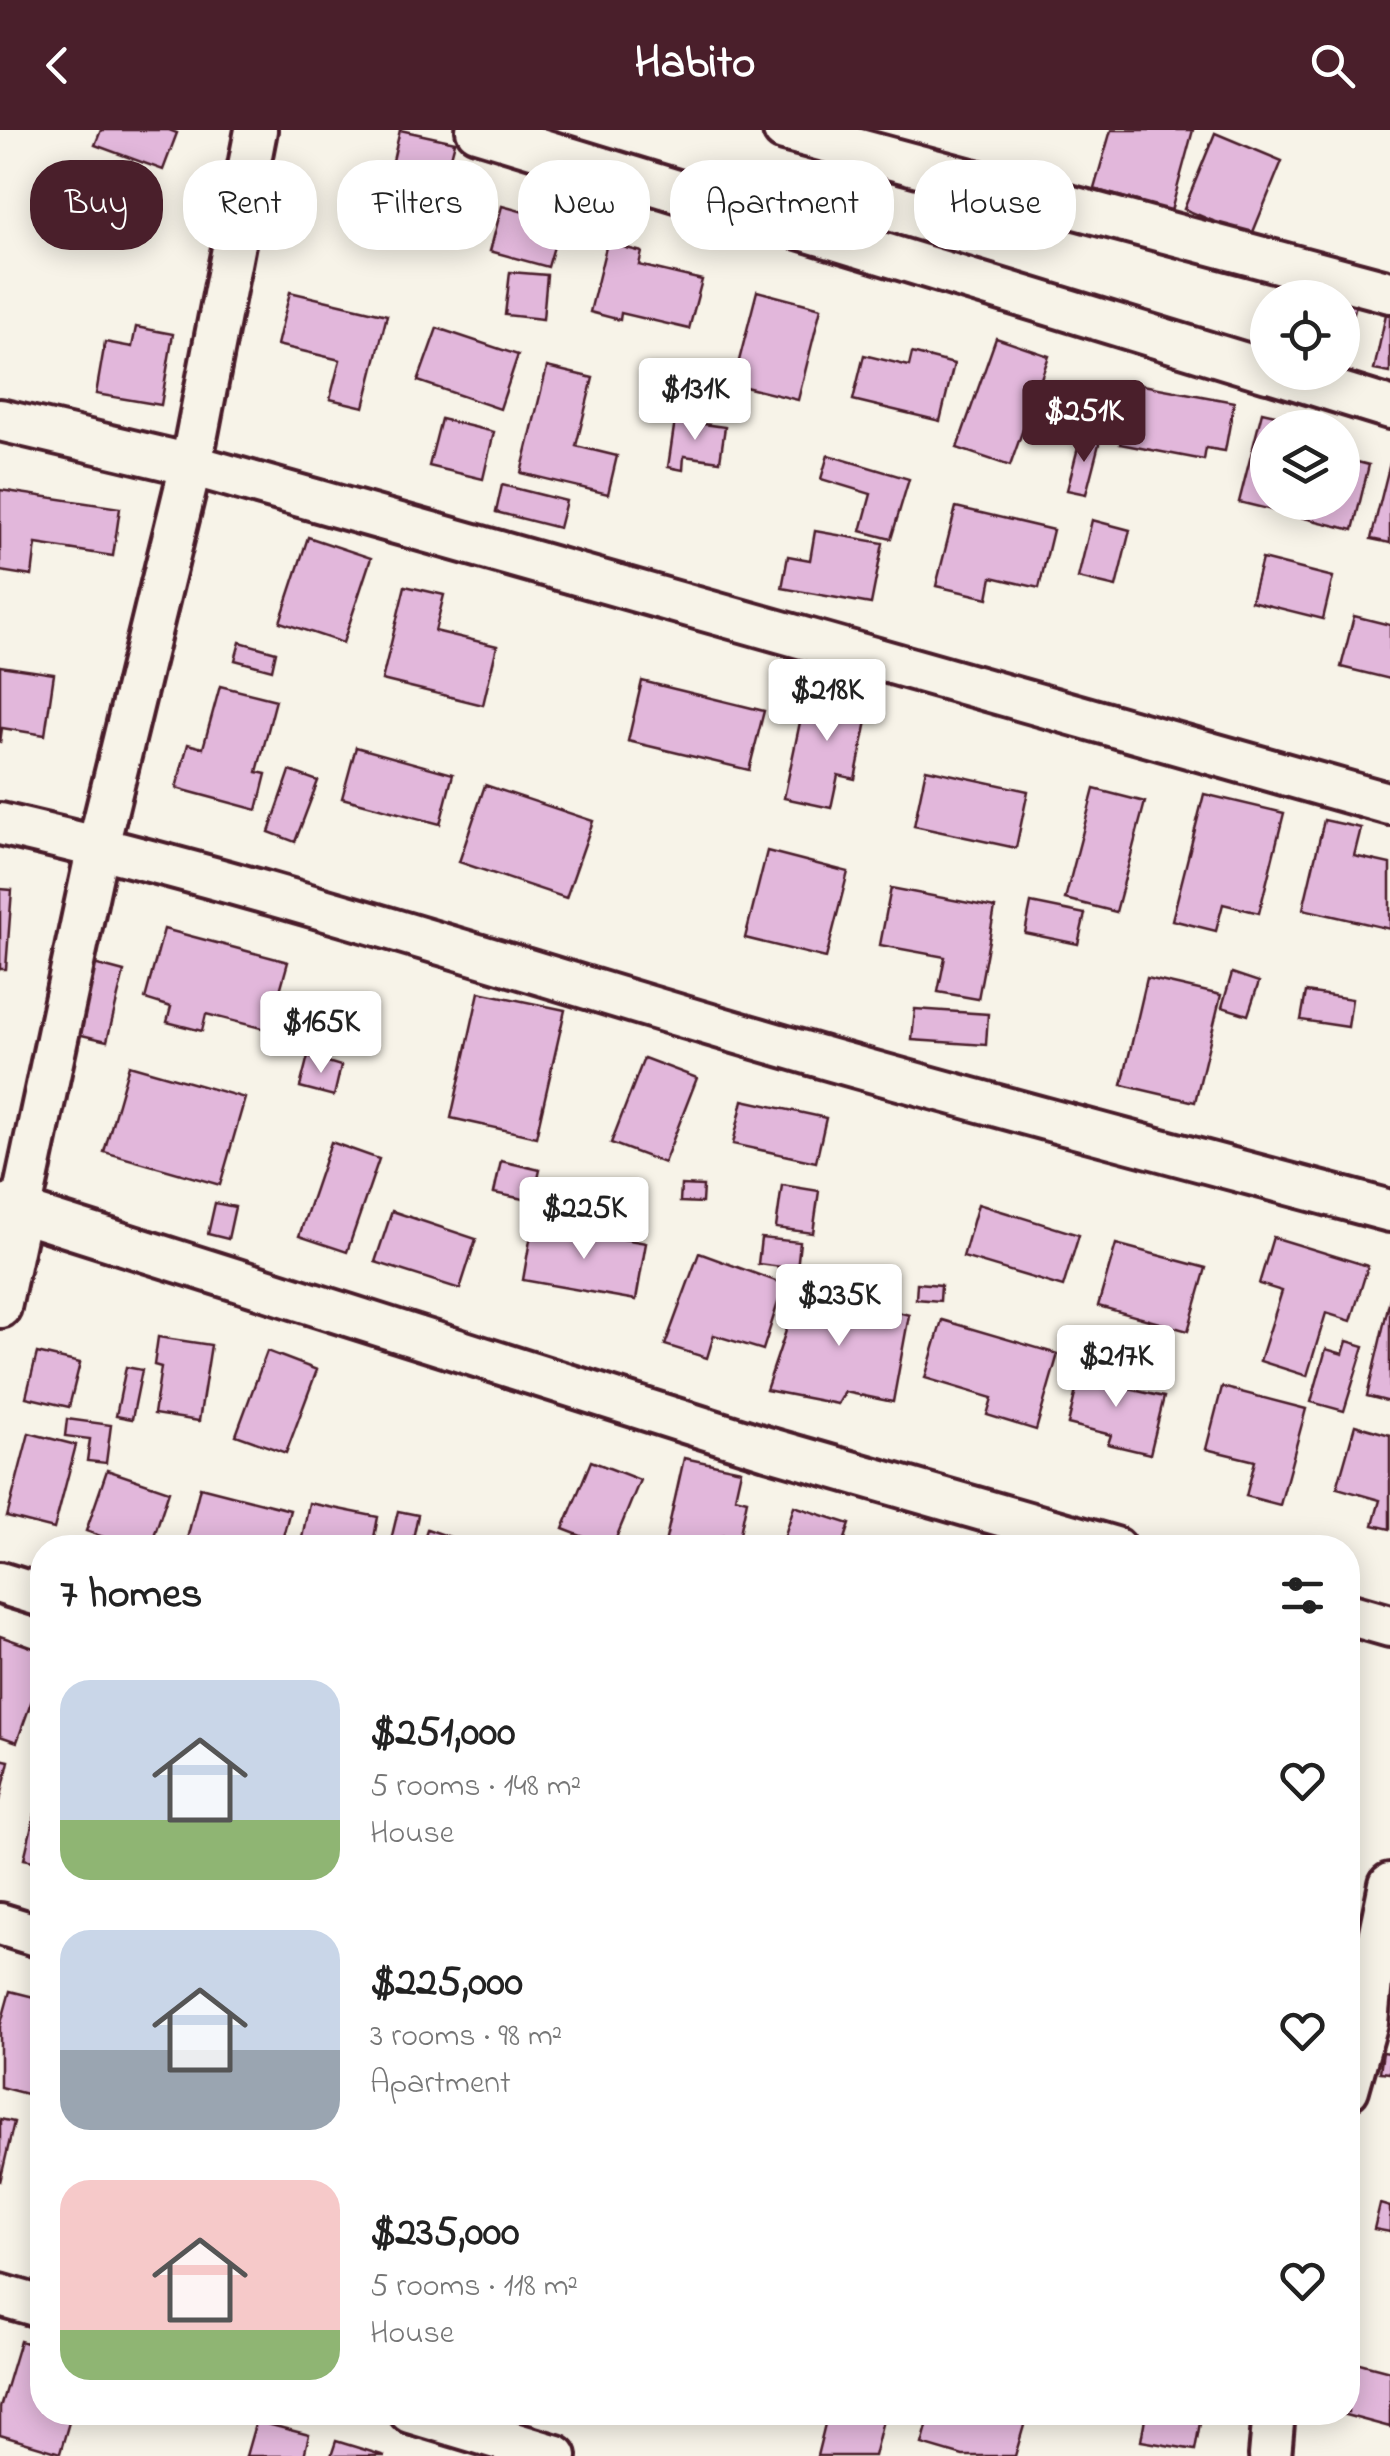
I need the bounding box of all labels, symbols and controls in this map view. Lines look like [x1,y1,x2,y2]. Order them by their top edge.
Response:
text: Habito [635,32,755,98]
icon: back [30,38,85,93]
icon: search [1305,38,1360,93]
chip: Buy [30,160,163,250]
chip: Rent [183,160,317,250]
chip: Filters [337,160,498,250]
chip: New [518,160,650,250]
chip: Apartment [670,160,894,250]
chip: House [914,160,1076,250]
map controls [1250,280,1360,520]
button: locate [1250,280,1360,390]
pin: $131K [625,358,765,443]
text: $131K [661,367,729,414]
pin: $251K [1014,380,1154,465]
text: $251K [1044,389,1124,436]
button: layers [1250,410,1360,520]
pin: $218K [757,659,897,744]
text: $218K [791,668,863,715]
pin: $165K [251,991,391,1076]
text: $165K [282,1000,360,1047]
pin: $225K [514,1177,654,1262]
text: $225K [542,1186,627,1233]
pin: $235K [769,1264,909,1349]
text: $235K [798,1273,880,1320]
pin: $217K [1046,1325,1186,1410]
text: $217K [1079,1334,1153,1381]
text: 7 homes [60,1565,202,1626]
icon: filters [1275,1568,1330,1623]
text: $251,000 [370,1703,515,1764]
icon: home [140,1720,260,1840]
icon: heart [1275,1753,1330,1808]
text: 5 rooms · 148 m² [370,1764,581,1811]
text: House [370,1811,454,1858]
text: $225,000 [370,1953,523,2014]
icon: home [140,1970,260,2090]
icon: heart [1275,2003,1330,2058]
text: 3 rooms · 98 m² [370,2014,562,2061]
text: Apartment [370,2061,511,2108]
text: $235,000 [370,2203,519,2264]
icon: home [140,2220,260,2340]
icon: heart [1275,2253,1330,2308]
text: 5 rooms · 118 m² [370,2264,578,2311]
text: House [370,2311,454,2358]

